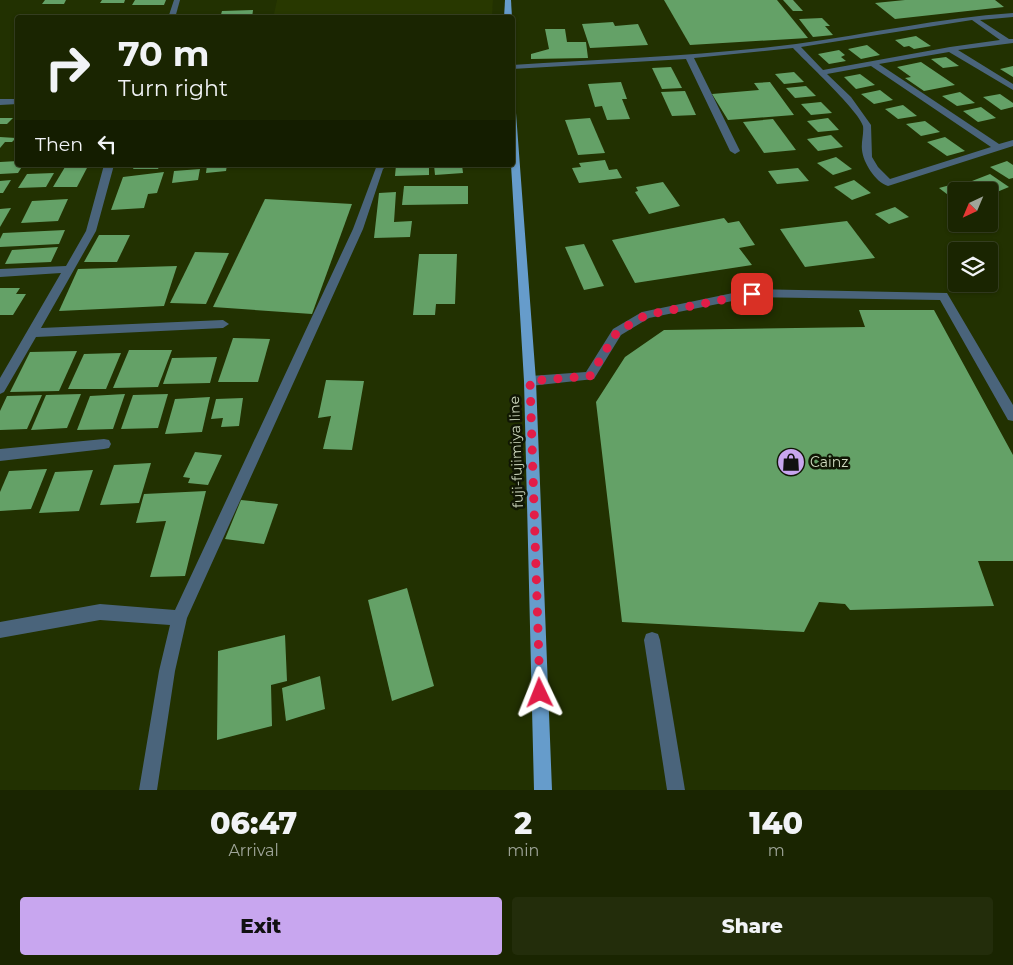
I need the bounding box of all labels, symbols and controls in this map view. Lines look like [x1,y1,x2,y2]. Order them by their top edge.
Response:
text: 70 m [118,32,209,75]
icon: right [35,35,100,100]
text: Turn right [118,75,228,102]
icon: left [93,130,121,158]
text: Then [35,133,83,156]
north arrow [948,182,998,232]
map controls [948,182,998,292]
button: layers [948,242,998,292]
pin [731,273,773,315]
icon: arrive [738,280,766,308]
street label: fuji-fujimiya line [505,396,527,508]
shop icon: Cainz [776,447,806,477]
place label: Cainz [810,453,848,471]
position arrow [513,666,565,718]
text: 06:47 [210,805,297,842]
text: 2 [514,805,532,842]
text: 140 [749,805,803,842]
text: Arrival [228,841,279,860]
text: min [507,841,539,860]
text: m [768,841,785,860]
button: Exit [20,897,502,955]
button: Share [512,897,993,955]

